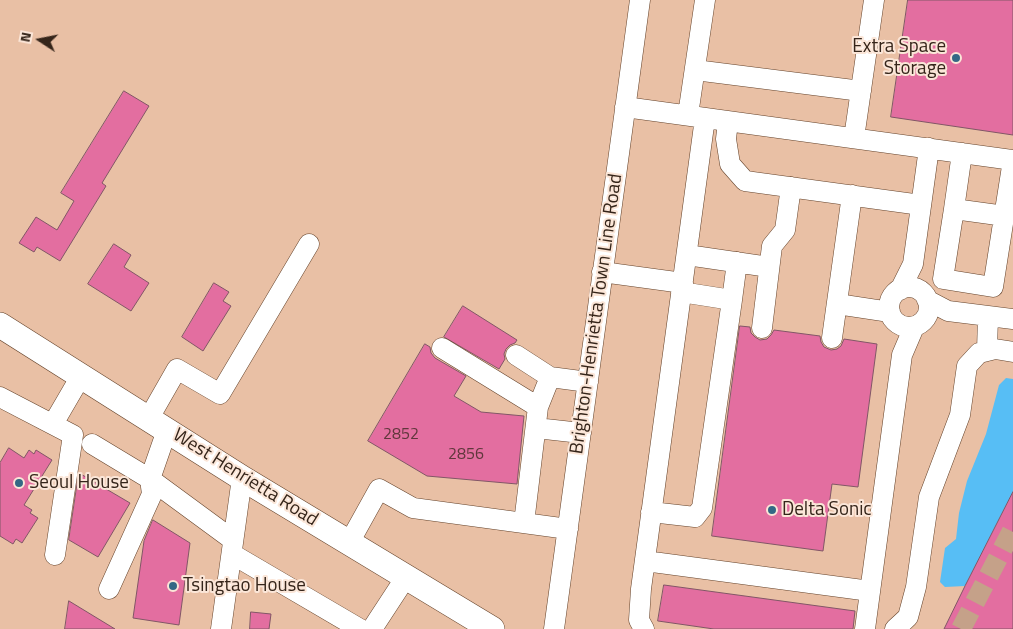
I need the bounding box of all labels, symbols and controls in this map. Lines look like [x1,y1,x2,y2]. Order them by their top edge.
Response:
north arrow [15,15,65,65]
text: N [14,30,36,44]
place label: Extra Space Storage [852,36,946,80]
marker: Extra Space Storage [950,52,962,64]
street label: Brighton-Henrietta Town Line Road [566,172,628,456]
street label: West Henrietta Road [168,424,322,532]
house number: 2852 [383,425,419,445]
house number: 2856 [448,445,484,465]
place label: Seoul House [29,472,129,494]
marker: Seoul House [13,477,25,489]
place label: Delta Sonic [782,499,872,521]
marker: Delta Sonic [766,504,778,516]
place label: Tsingtao House [183,575,306,597]
marker: Tsingtao House [167,580,179,592]

